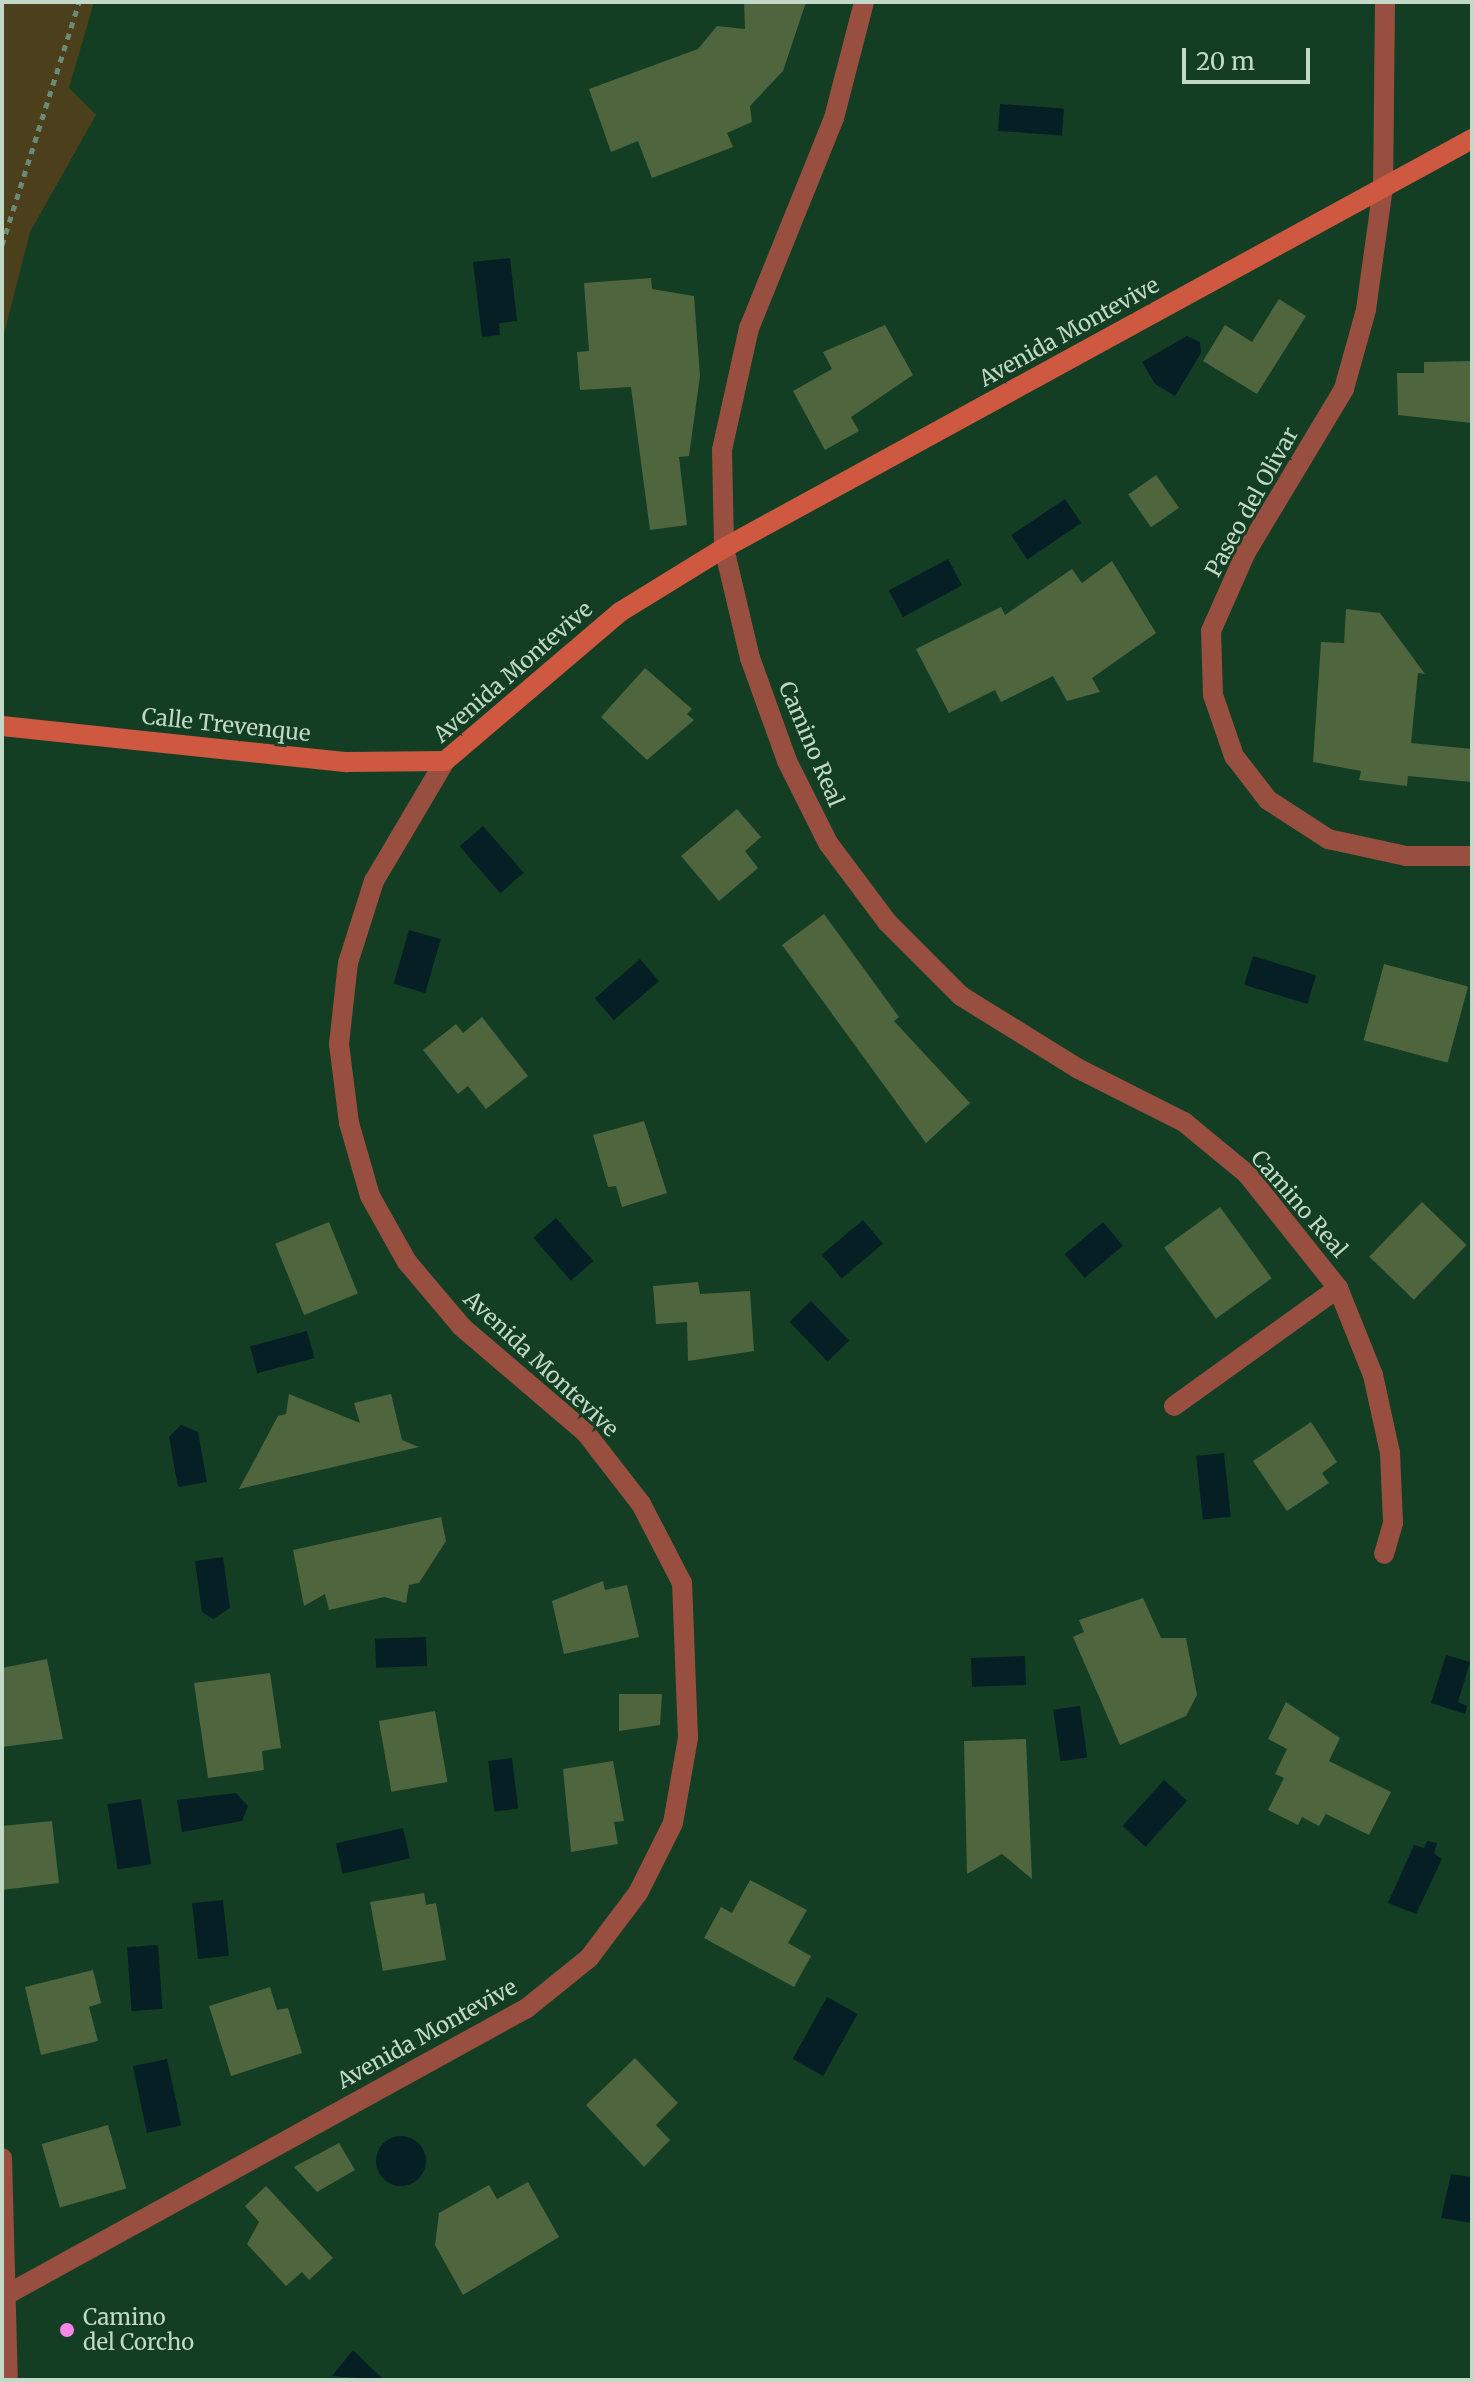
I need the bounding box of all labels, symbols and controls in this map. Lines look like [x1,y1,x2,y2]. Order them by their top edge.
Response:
scale bar [1186,32,1314,82]
text: 20 m [1196,46,1255,77]
street label: Avenida Montevive [974,272,1164,392]
street label: Paseo del Olivar [1200,423,1304,581]
street label: Avenida Montevive [428,596,598,748]
street label: Camino Real [773,678,849,810]
street label: Calle Trevenque [140,703,312,747]
street label: Camino Real [1245,1145,1353,1263]
street label: Avenida Montevive [458,1286,624,1442]
street label: Avenida Montevive [332,1974,522,2094]
place label: Camino del Corcho [83,2304,194,2356]
marker: Camino del Corcho [58,2321,76,2339]

